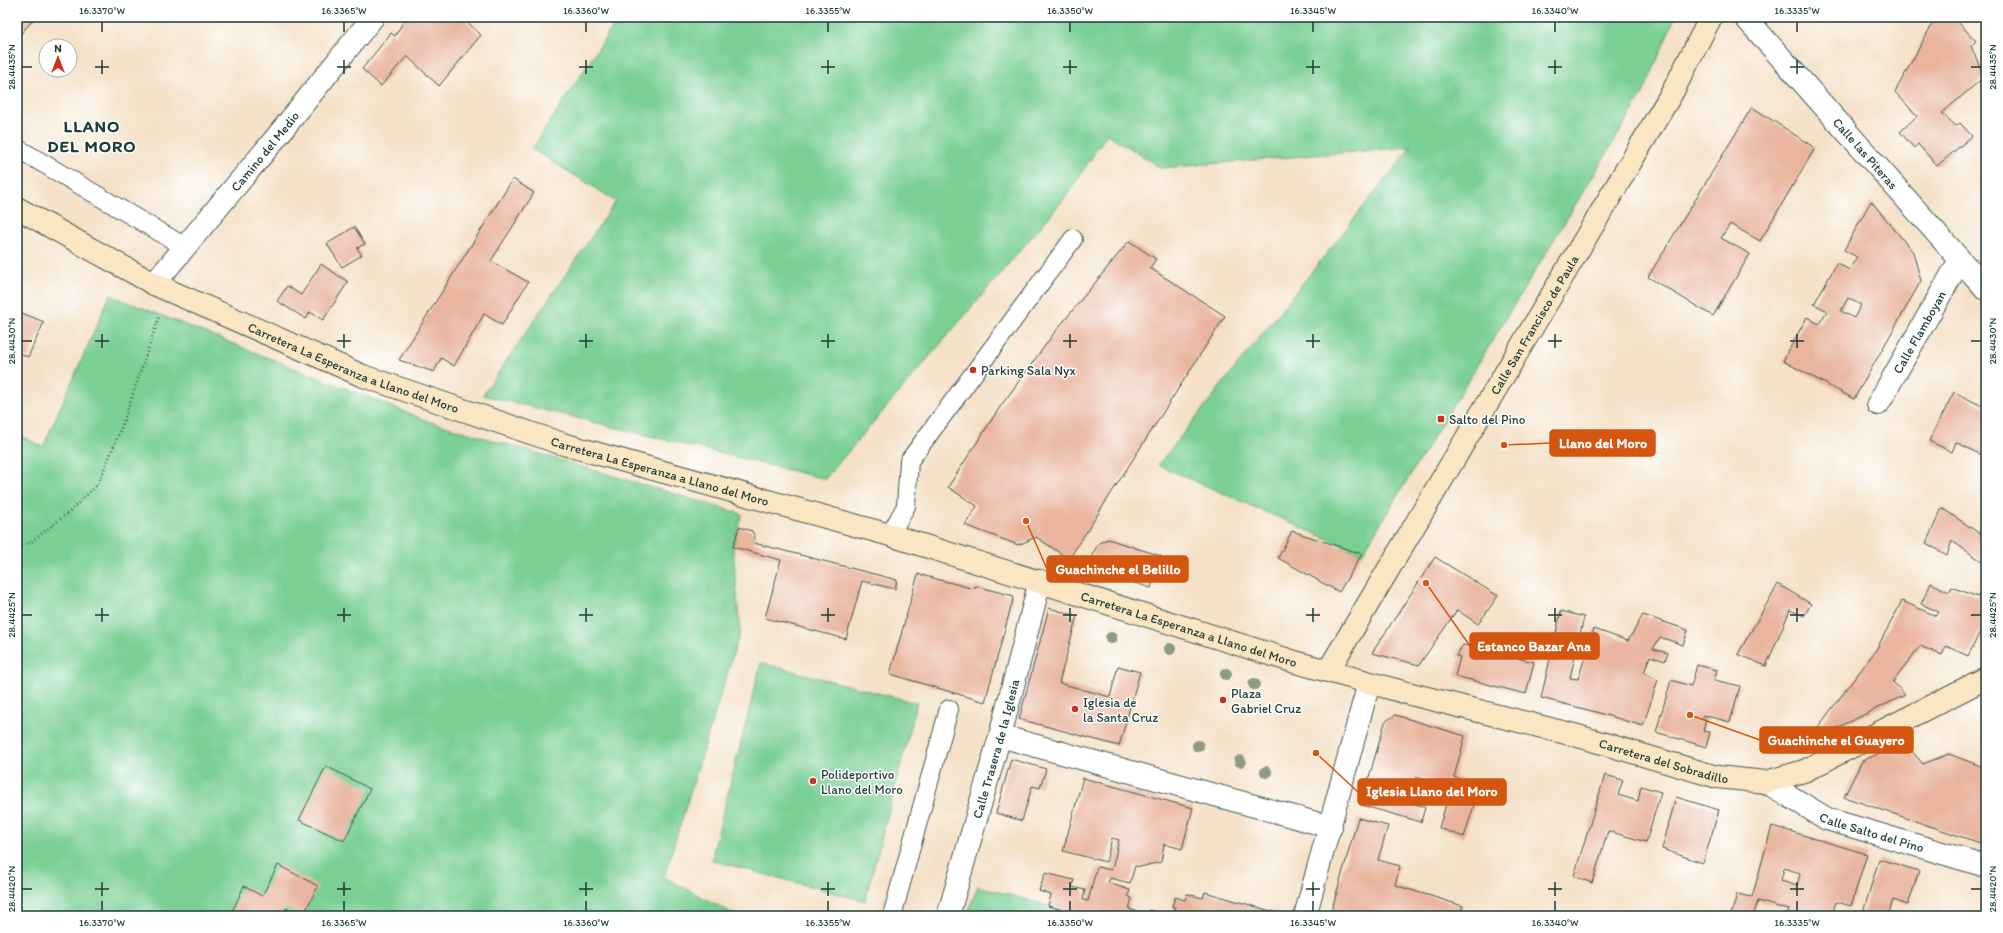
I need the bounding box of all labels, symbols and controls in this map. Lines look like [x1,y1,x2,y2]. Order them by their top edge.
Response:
text: 16.3370°W [79,4,125,17]
text: 16.3365°W [321,4,367,17]
text: 16.3360°W [563,4,610,17]
text: 16.3355°W [805,4,851,17]
text: 16.3350°W [1047,4,1094,17]
text: 16.3345°W [1290,4,1336,17]
text: 16.3340°W [1532,4,1579,17]
text: 16.3335°W [1774,4,1820,17]
north arrow [38,38,78,78]
text: N [54,42,62,55]
text: 28.4435°N [5,44,18,90]
text: 28.4435°N [1986,44,1999,90]
street label: Camino del Medio [227,108,302,194]
street label: Calle las Piteras [1830,114,1901,192]
district label: LLANO DEL MORO [47,116,137,156]
street label: Calle San Francisco de Paula [1487,252,1581,397]
street label: Calle Flamboyan [1890,287,1949,376]
text: 28.4430°N [5,317,18,364]
text: 28.4430°N [1986,317,1999,364]
street label: Carretera La Esperanza a Llano del Moro [246,319,461,416]
place label: Parking Sala Nyx [981,363,1076,378]
marker: Parking Sala Nyx [968,365,978,375]
place label: Salto del Pino [1449,412,1526,427]
marker: Salto del Pino [1436,414,1446,424]
callout: Llano del Moro [1550,430,1655,456]
street label: Carretera La Esperanza a Llano del Moro [549,433,771,509]
text: Llano del Moro [1559,435,1647,452]
callout: Guachinche el Belillo [1047,556,1188,582]
text: Guachinche el Belillo [1055,561,1181,578]
street label: Carretera La Esperanza a Llano del Moro [1079,588,1299,670]
text: 28.4425°N [5,592,18,638]
text: 28.4425°N [1986,592,1999,638]
callout: Estanco Bazar Ana [1470,633,1599,659]
text: Estanco Bazar Ana [1477,638,1591,655]
street label: Calle Trasera de la Iglesia [969,677,1022,820]
place label: Plaza Gabriel Cruz [1231,686,1301,716]
place label: Iglesia de la Santa Cruz [1083,695,1158,725]
marker: Plaza Gabriel Cruz [1218,695,1228,705]
marker: Iglesia de la Santa Cruz [1070,704,1080,714]
callout: Guachinche el Guayero [1760,727,1913,753]
text: Guachinche el Guayero [1767,732,1905,749]
street label: Carretera del Sobradillo [1597,735,1730,786]
place label: Polideportivo Llano del Moro [821,767,903,797]
marker: Polideportivo Llano del Moro [808,776,818,786]
callout: Iglesia Llano del Moro [1358,779,1506,805]
text: Iglesia Llano del Moro [1366,783,1498,800]
street label: Calle Salto del Pino [1817,809,1926,855]
text: 28.4420°N [5,866,18,912]
text: 28.4420°N [1986,866,1999,912]
text: 16.3370°W [79,916,125,929]
text: 16.3365°W [321,916,367,929]
text: 16.3360°W [563,916,610,929]
text: 16.3355°W [805,916,851,929]
text: 16.3350°W [1047,916,1094,929]
text: 16.3345°W [1290,916,1336,929]
text: 16.3340°W [1532,916,1579,929]
text: 16.3335°W [1774,916,1820,929]

